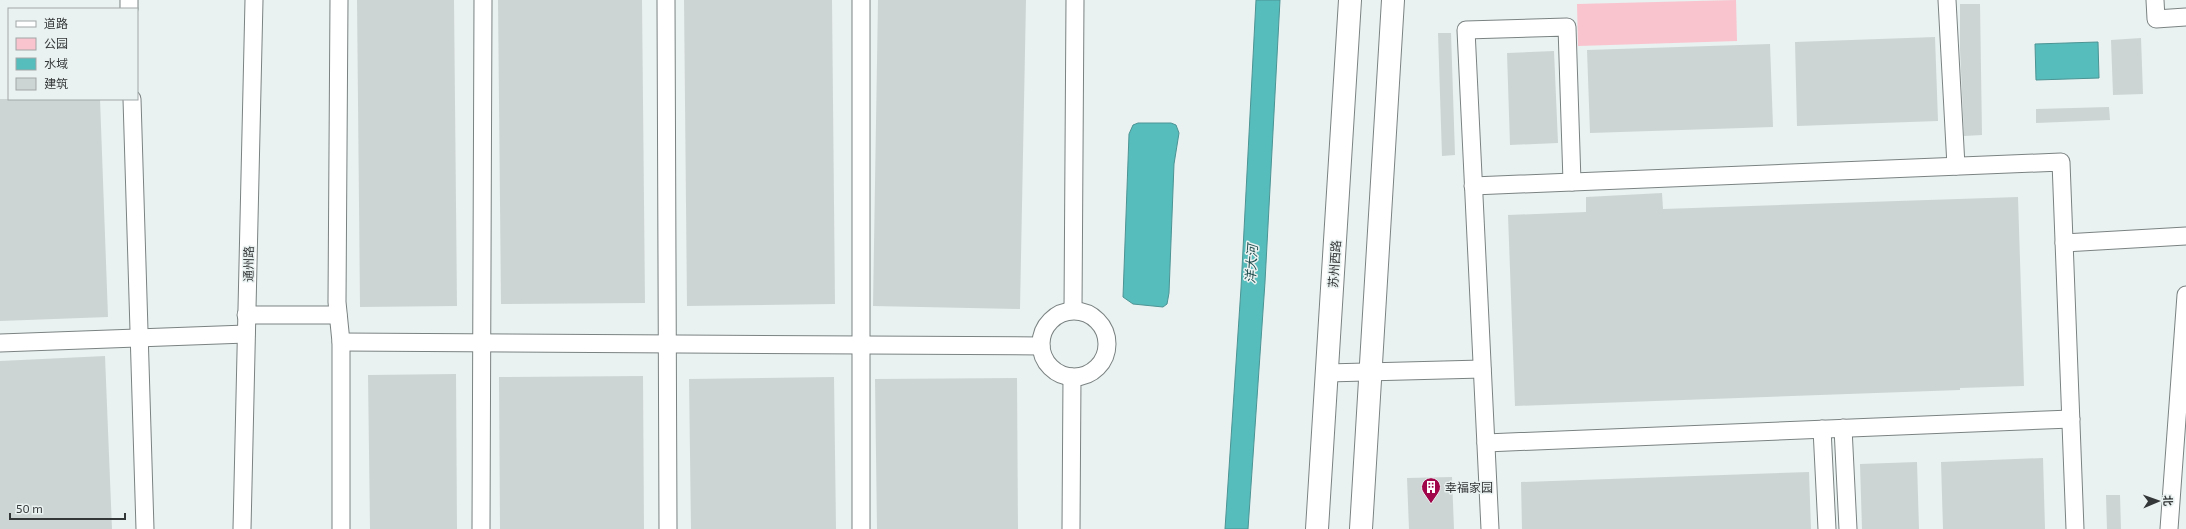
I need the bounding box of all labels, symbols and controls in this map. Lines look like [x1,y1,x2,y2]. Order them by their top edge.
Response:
legend [8,8,138,100]
text: 道路 [44,16,68,30]
text: 公园 [44,36,68,50]
text: 水域 [44,56,68,70]
text: 建筑 [44,76,68,90]
street label: 苏州西路 [1325,240,1343,288]
water label: 洋大河 [1242,241,1261,284]
street label: 通州路 [241,246,255,282]
building icon: 幸福家园 [1420,476,1442,504]
place label: 幸福家园 [1445,480,1493,494]
north arrow [2138,481,2178,521]
scale bar [10,495,125,521]
text: 北 [2162,495,2175,506]
text: 50 m [16,501,43,515]

